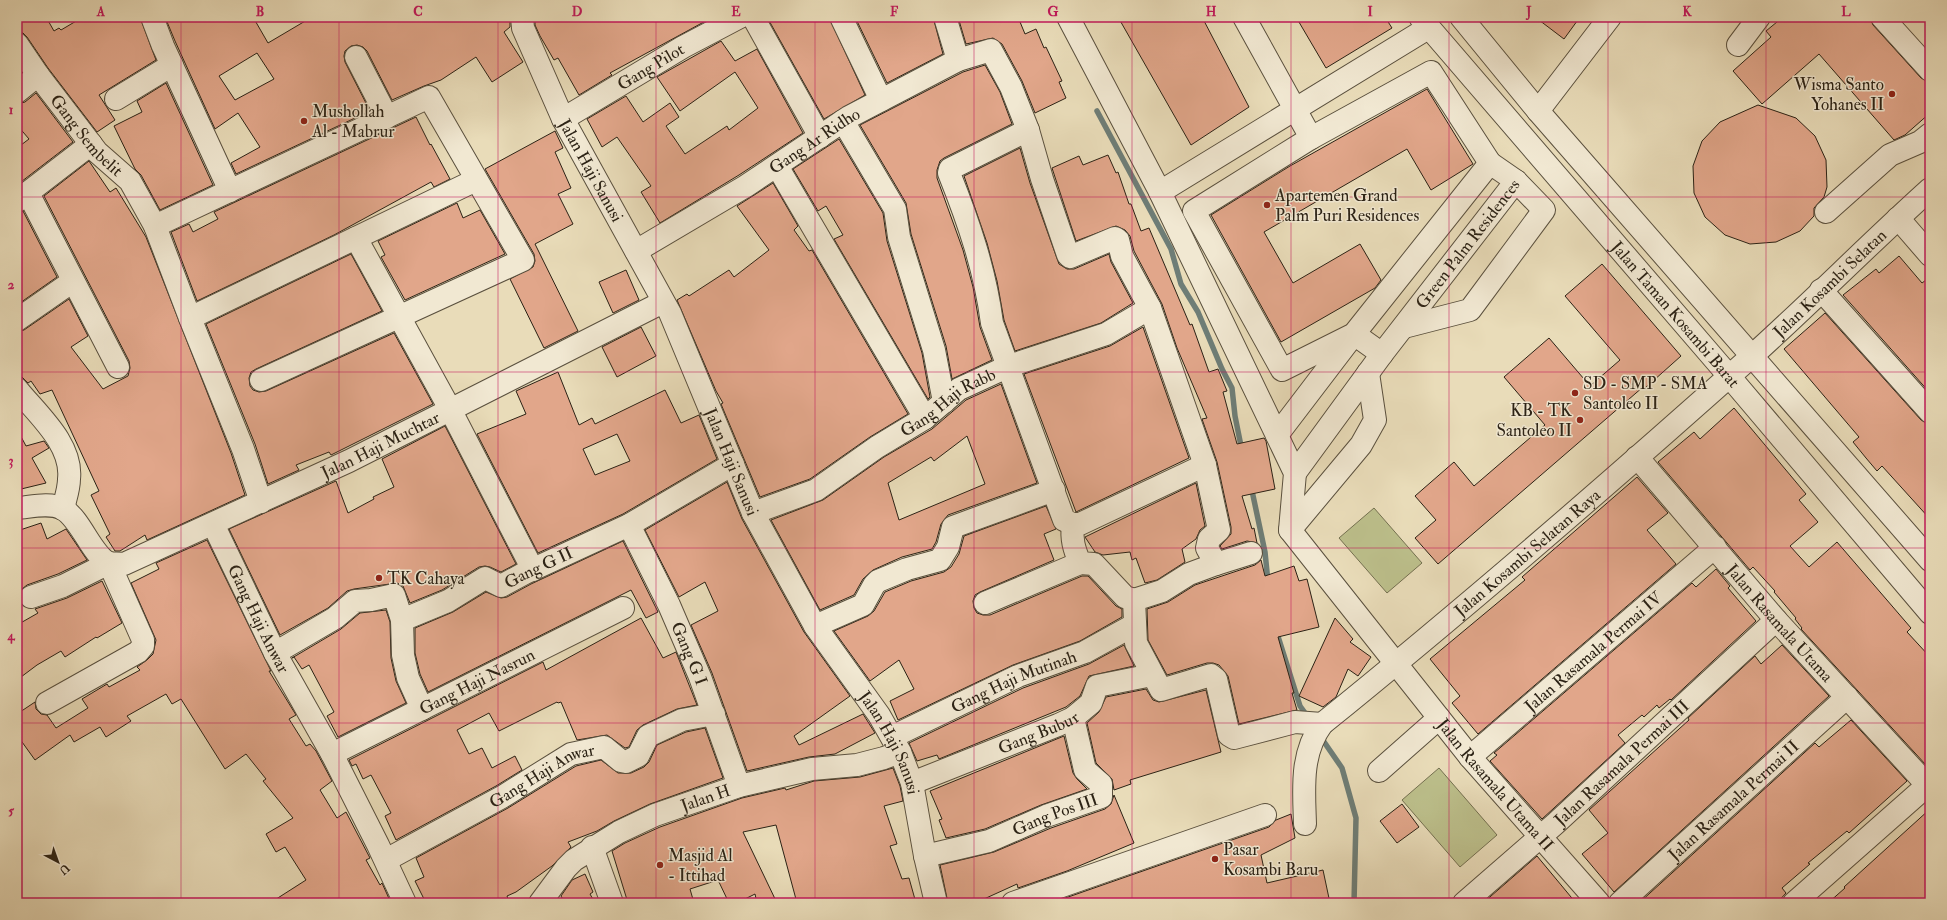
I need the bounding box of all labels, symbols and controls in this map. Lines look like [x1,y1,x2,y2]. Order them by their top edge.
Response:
text: A [96,4,106,20]
text: B [256,4,264,20]
text: C [413,4,423,20]
text: D [572,4,583,20]
text: E [731,4,741,20]
text: F [890,4,899,20]
text: G [1048,4,1059,20]
text: H [1206,4,1217,20]
text: I [1367,4,1373,20]
text: J [1525,4,1532,21]
text: K [1682,4,1692,20]
text: L [1841,4,1851,20]
street label: Gang Pilot [613,38,688,95]
place label: Wisma Santo Yohanes II [1793,74,1884,115]
marker: Wisma Santo Yohanes II [1887,89,1897,99]
street label: Gang Sembelit [46,90,128,181]
place label: Mushollah Al - Mabrur [311,101,395,142]
text: 1 [9,102,14,118]
street label: Gang Ar Ridho [765,103,863,178]
street label: Jalan Haji Sanusi [553,114,628,226]
marker: Mushollah Al - Mabrur [299,116,309,126]
street label: Green Palm Residences [1411,175,1524,313]
place label: Apartemen Grand Palm Puri Residences [1274,185,1419,226]
marker: Apartemen Grand Palm Puri Residences [1262,200,1272,210]
street label: Jalan Kosambi Selatan [1768,224,1891,343]
street label: Jalan Taman Kosambi Barat [1605,236,1745,392]
text: 2 [8,277,15,293]
street label: Gang Haji Rabb [896,363,999,441]
place label: SD - SMP - SMA Santoleo II [1583,373,1708,414]
marker: SD - SMP - SMA Santoleo II [1570,388,1580,398]
place label: KB - TK Santoleo II [1496,400,1573,441]
street label: Jalan Haji Sanusi [699,404,764,519]
street label: Jalan Haji Muchtar [317,406,444,484]
marker: KB - TK Santoleo II [1575,415,1585,425]
text: 3 [9,453,14,469]
street label: Jalan Kosambi Selatan Raya [1449,484,1605,622]
street label: Gang G II [500,542,576,593]
street label: Jalan Rasamala Utama [1721,559,1839,687]
street label: Gang Haji Anwar [223,561,295,677]
place label: TK Cahaya [387,568,466,590]
marker: TK Cahaya [374,573,384,583]
street label: Jalan Rasamala Permai IV [1519,586,1667,718]
street label: Gang G I [667,618,712,688]
text: 4 [6,628,15,644]
street label: Gang Haji Nasrun [416,643,538,719]
street label: Gang Haji Mutinah [947,645,1079,717]
street label: Jalan Haji Sanusi [853,686,924,797]
street label: Jalan Rasamala Permai III [1549,695,1693,832]
street label: Gang Bubur [995,706,1084,758]
street label: Jalan Rasamala Utama II [1431,713,1559,855]
street label: Jalan Rasamala Permai II [1663,735,1803,866]
street label: Gang Haji Anwar [485,739,597,812]
street label: Jalan H [677,779,733,817]
street label: Gang Pos III [1009,788,1100,840]
text: 5 [8,803,14,819]
place label: Pasar Kosambi Baru [1223,839,1319,880]
north arrow [38,842,78,882]
place label: Masjid Al - Ittihad [668,845,733,886]
marker: Pasar Kosambi Baru [1210,854,1220,864]
marker: Masjid Al - Ittihad [655,860,665,870]
text: U [56,861,72,878]

